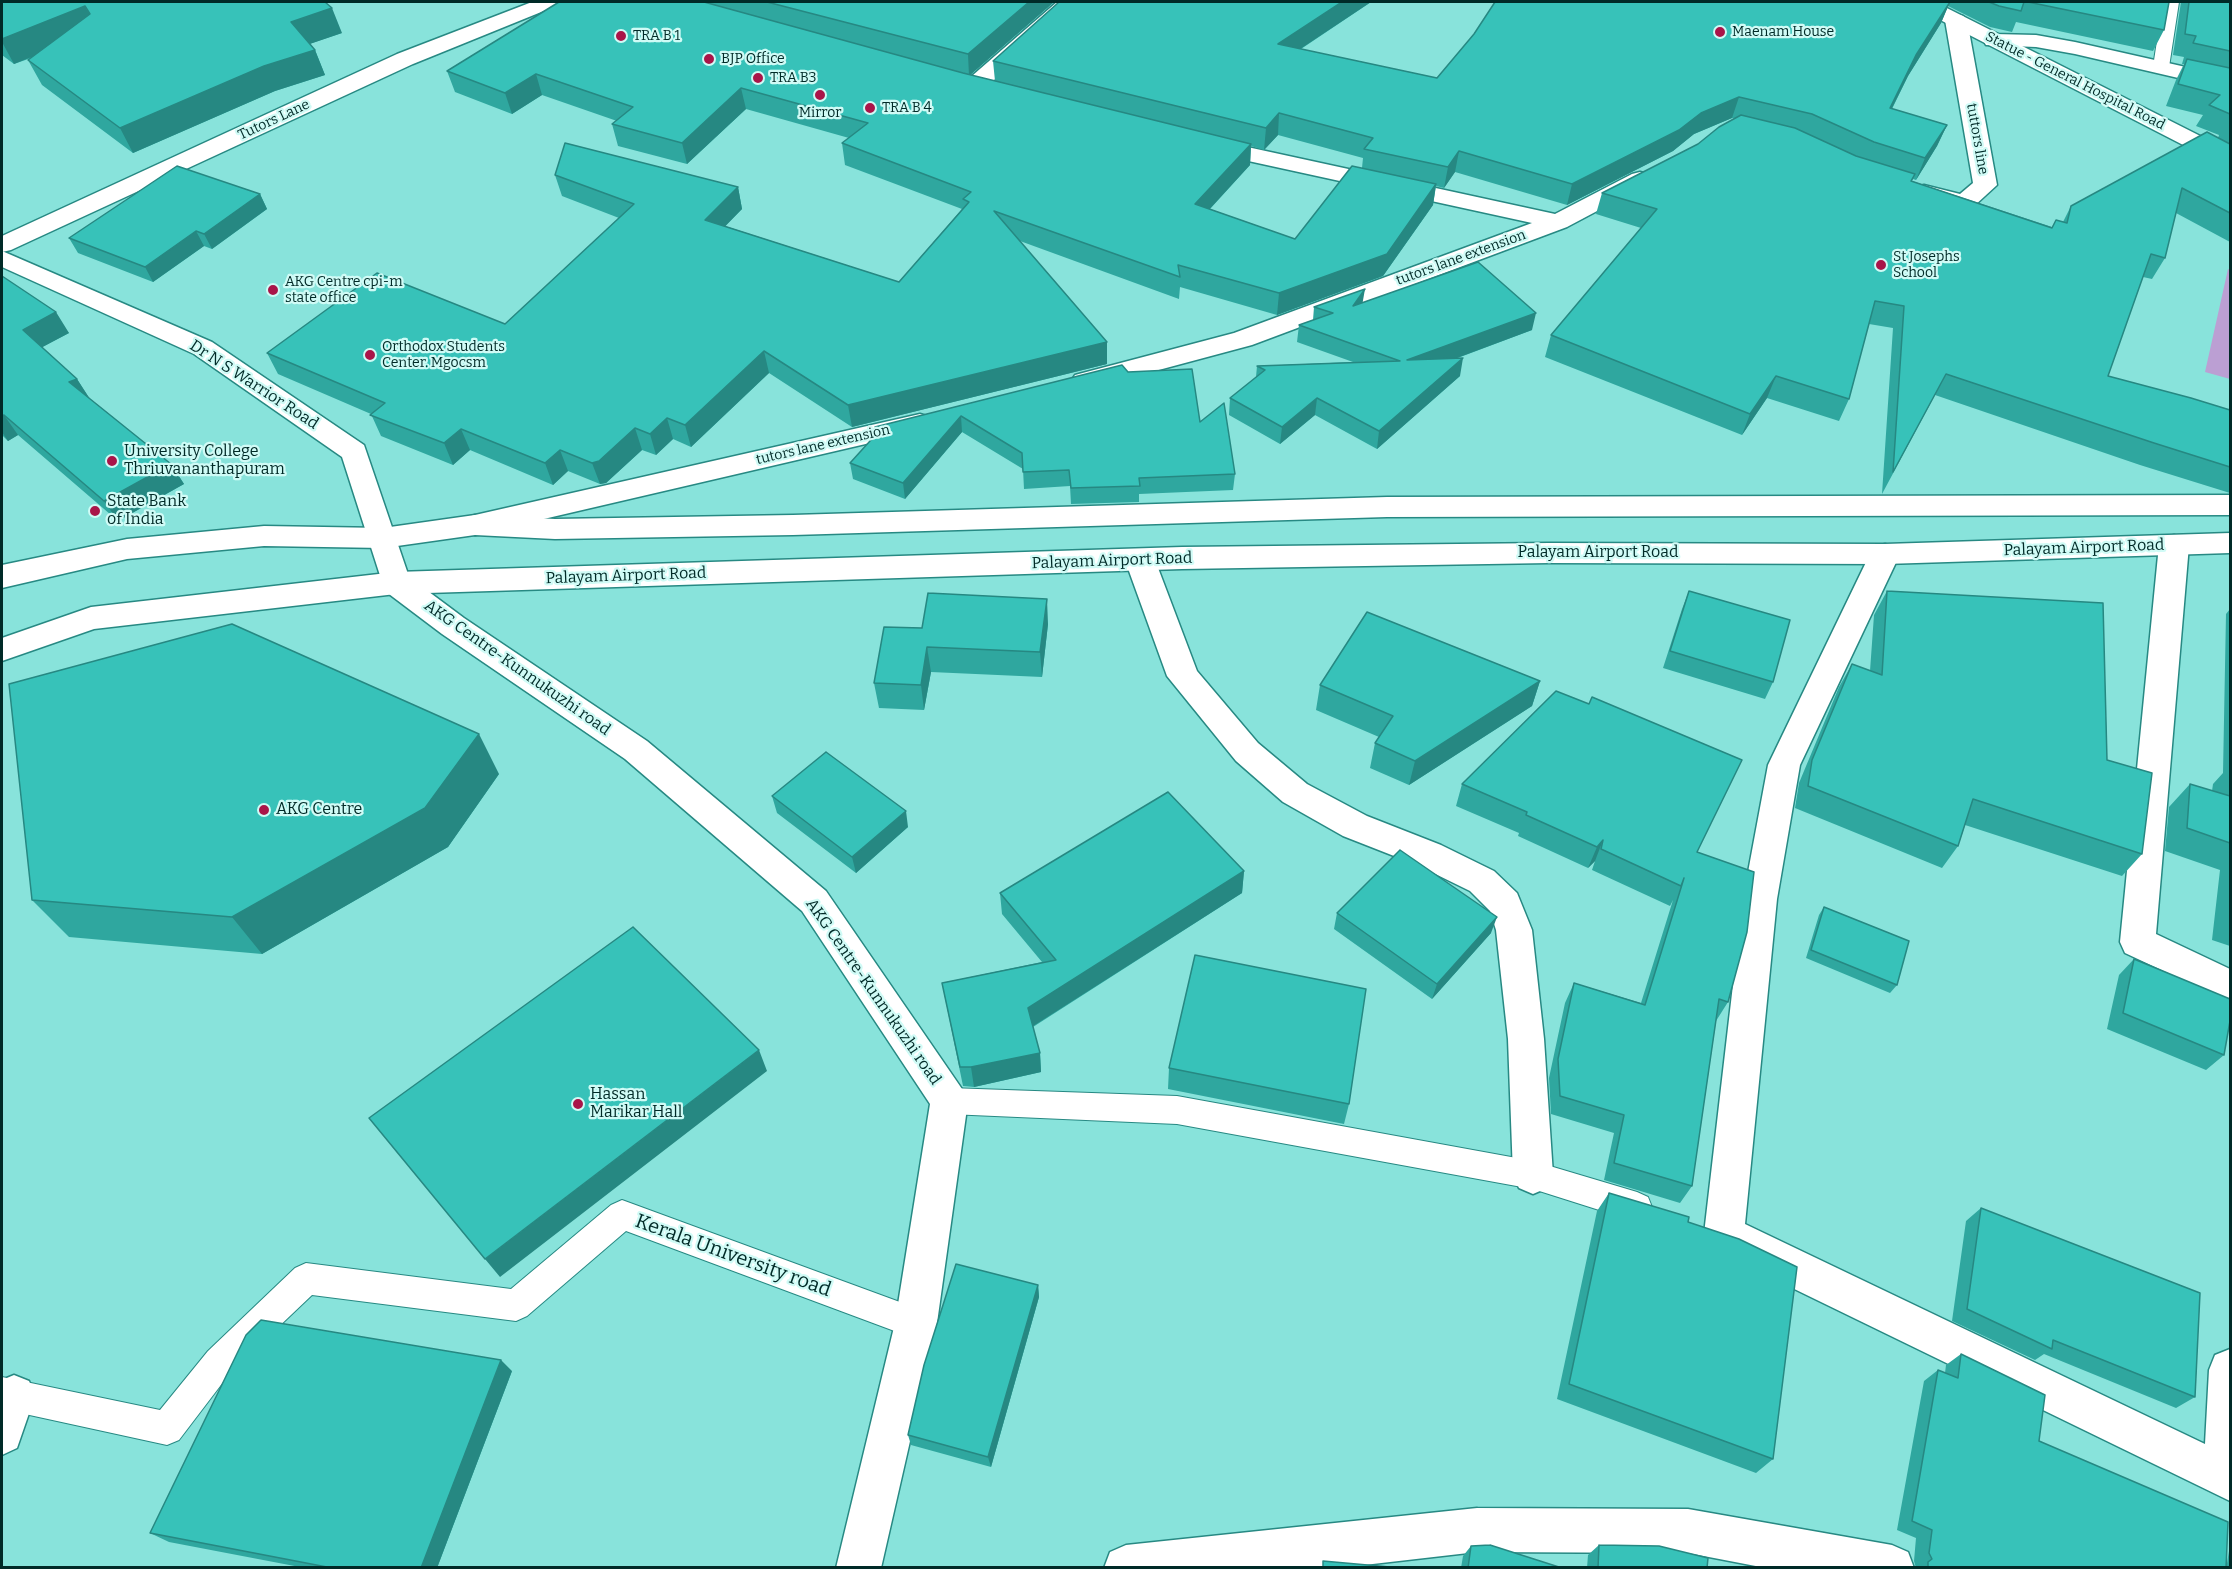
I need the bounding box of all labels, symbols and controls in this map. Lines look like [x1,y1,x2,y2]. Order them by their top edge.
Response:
place label: Maenam House [1732,24,1834,40]
marker: Maenam House [1713,25,1727,39]
place label: TRA B 1 [633,28,680,44]
street label: Statue - General Hospital Road [1982,28,2168,134]
marker: TRA B 1 [614,29,628,43]
place label: BJP Office [721,51,785,67]
marker: BJP Office [702,52,716,66]
place label: TRA B3 [770,70,816,86]
marker: TRA B3 [751,71,765,85]
marker: Mirror [813,88,827,102]
street label: Tutors Lane [236,96,312,144]
place label: TRA B 4 [882,100,932,116]
marker: TRA B 4 [863,101,877,115]
street label: tuttors line [1962,102,1992,176]
place label: Mirror [799,105,841,121]
street label: tutors lane extension [1394,227,1528,289]
place label: St Josephs School [1893,249,1960,282]
marker: St Josephs School [1874,258,1888,272]
place label: AKG Centre cpi-m state office [285,274,403,306]
marker: AKG Centre cpi-m state office [266,283,280,297]
street label: Dr N S Warrior Road [186,336,322,434]
place label: Orthodox Students Center. Mgocsm [382,339,505,372]
marker: Orthodox Students Center. Mgocsm [363,348,377,362]
street label: tutors lane extension [754,421,892,469]
place label: University College Thriuvananthapuram [124,442,285,480]
marker: University College Thriuvananthapuram [105,454,119,468]
place label: State Bank of India [107,492,186,530]
marker: State Bank of India [88,504,102,518]
street label: Palayam Airport Road [2003,536,2165,560]
street label: Palayam Airport Road [1518,543,1678,563]
street label: Palayam Airport Road [1031,549,1193,573]
street label: Palayam Airport Road [545,564,707,588]
street label: AKG Centre-Kunnukuzhi road [420,596,614,740]
place label: AKG Centre [276,800,362,820]
marker: AKG Centre [257,803,271,817]
street label: AKG Centre-Kunnukuzhi road [801,895,945,1089]
place label: Hassan Marikar Hall [590,1085,682,1123]
marker: Hassan Marikar Hall [571,1097,585,1111]
street label: Kerala University road [632,1209,834,1303]

